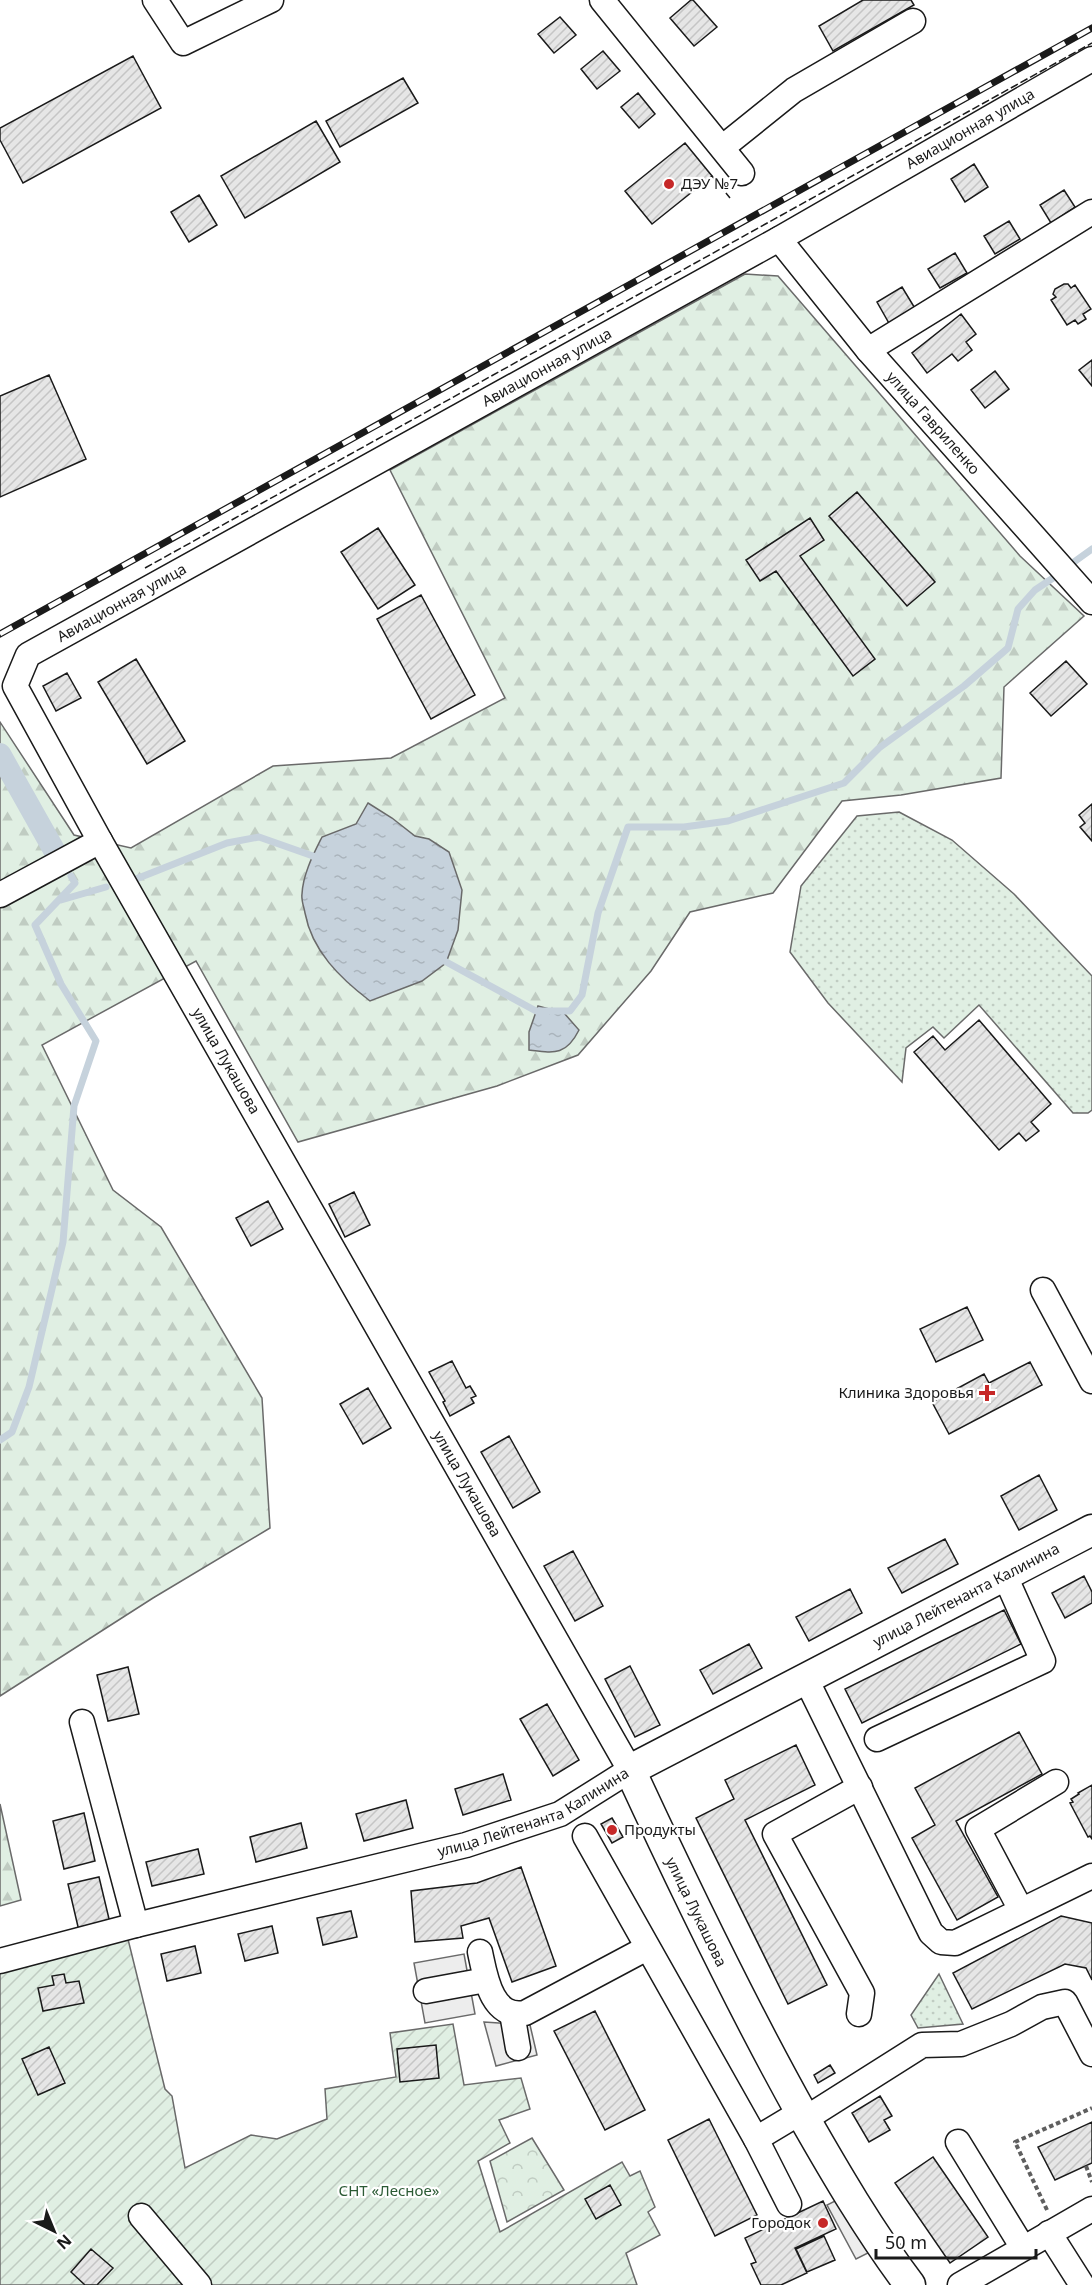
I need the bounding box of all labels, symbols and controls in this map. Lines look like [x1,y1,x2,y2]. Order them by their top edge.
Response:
street label: Авиационная улица [902,83,1038,173]
place label: ДЭУ №7 [681,173,738,193]
marker: ДЭУ №7 [662,177,676,191]
street label: Авиационная улица [478,323,615,411]
street label: улица Гавриленко [882,367,985,478]
street label: Авиационная улица [53,558,190,646]
street label: улица Лукашова [188,1004,265,1117]
place label: Клиника Здоровья [838,1382,974,1402]
marker: Клиника Здоровья [978,1384,996,1402]
street label: улица Лукашова [429,1427,506,1540]
street label: улица Лейтенанта Калинина [869,1538,1062,1651]
street label: улица Лейтенанта Калинина [435,1762,632,1861]
place label: Продукты [624,1819,696,1839]
marker: Продукты [605,1823,619,1837]
street label: улица Лукашова [662,1853,732,1970]
park label: СНТ «Лесное» [339,2180,440,2200]
north arrow [24,2201,84,2261]
place label: Городок [751,2212,811,2232]
marker: Городок [816,2216,830,2230]
scale bar [876,2222,1036,2260]
text: N [52,2229,76,2254]
text: 50 m [885,2230,927,2254]

